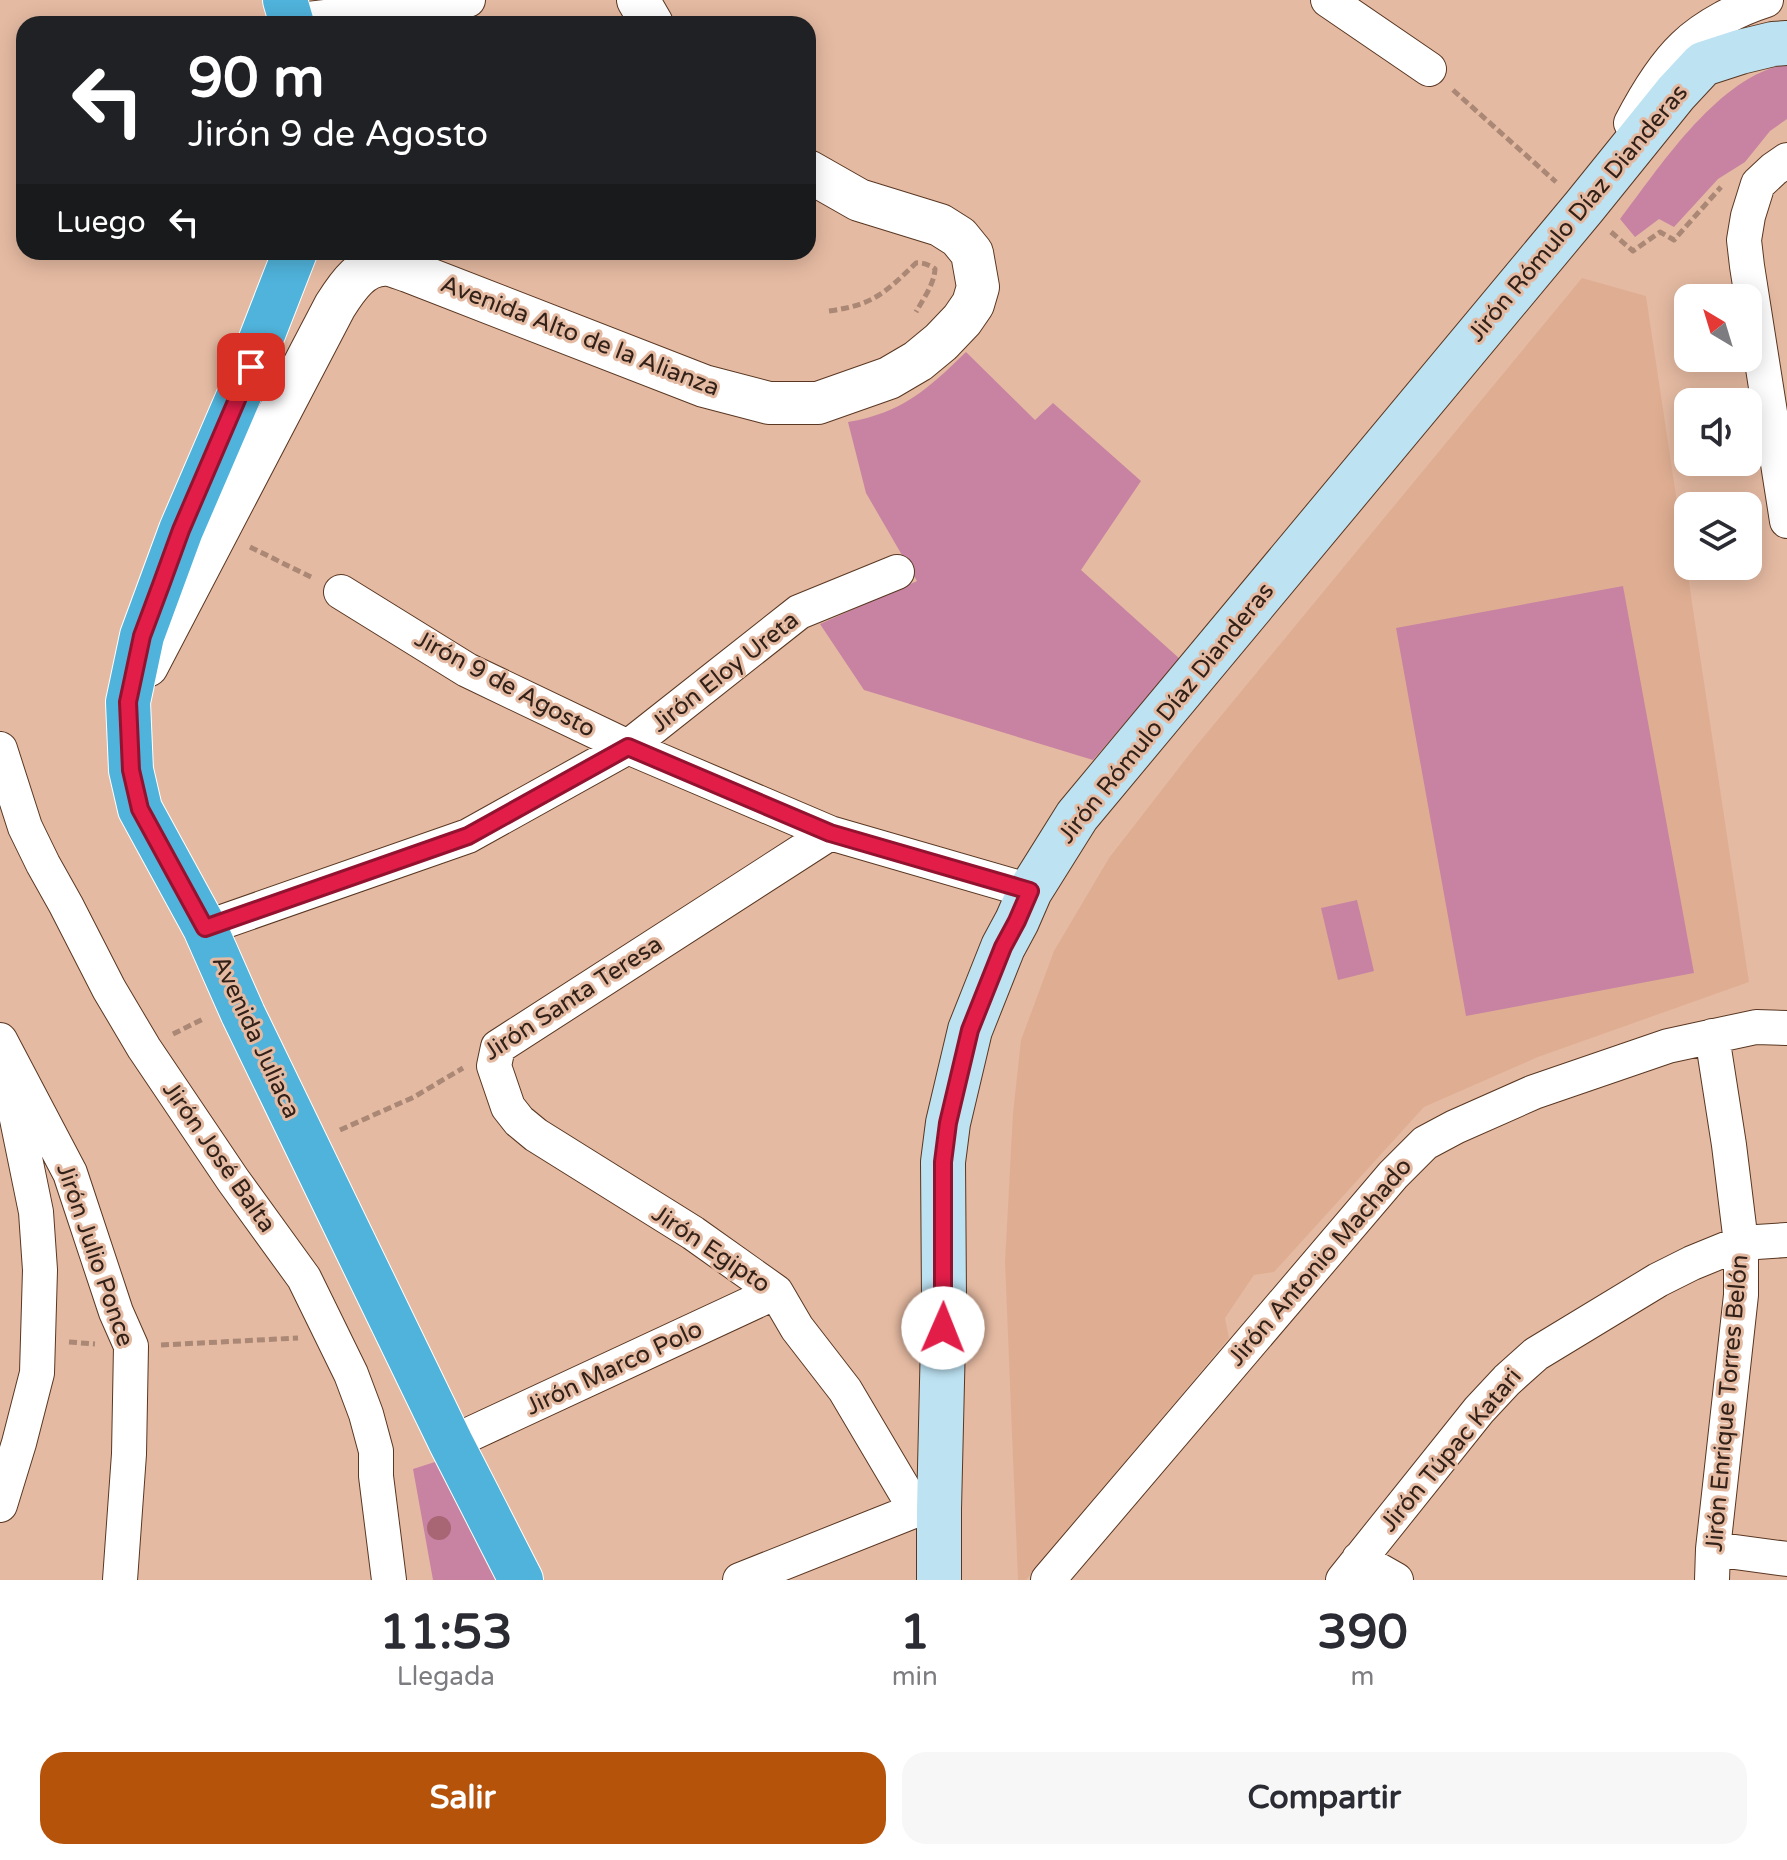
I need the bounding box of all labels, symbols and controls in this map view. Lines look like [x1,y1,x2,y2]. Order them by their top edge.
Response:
text: 90 m [188,45,324,112]
icon: left [56,48,160,152]
street label: Jirón Rómulo Díaz Dianderas [1462,79,1694,347]
text: Jirón 9 de Agosto [188,113,488,156]
icon: left [162,200,206,244]
text: Luego [56,204,146,241]
street label: Avenida Alto de la Alianza [437,269,723,403]
north arrow [1674,284,1762,372]
map controls [1674,284,1762,580]
pin [217,333,285,401]
icon: arrive [229,345,273,389]
button: sound [1674,388,1762,476]
button: layers [1674,492,1762,580]
street label: Jirón Rómulo Díaz Dianderas [1052,577,1280,849]
street label: Jirón Eloy Ureta [645,605,805,739]
street label: Jirón 9 de Agosto [410,624,600,744]
street label: Jirón Santa Teresa [478,929,668,1067]
street label: Avenida Juliaca [206,951,306,1123]
street label: Jirón José Balta [156,1076,282,1238]
street label: Jirón Antonio Machado [1222,1152,1418,1372]
street label: Jirón Julio Ponce [50,1160,140,1350]
street label: Jirón Egipto [646,1199,776,1299]
street label: Jirón Enrique Torres Belón [1700,1253,1754,1553]
position arrow [901,1286,985,1370]
street label: Jirón Marco Polo [521,1314,707,1422]
street label: Jirón Túpac Katari [1374,1363,1528,1537]
text: 11:53 [379,1604,512,1662]
text: 1 [900,1604,930,1662]
text: 390 [1317,1604,1408,1662]
text: Llegada [397,1661,495,1692]
text: min [892,1661,938,1692]
text: m [1351,1661,1374,1692]
button: Salir [40,1752,886,1844]
button: Compartir [902,1752,1747,1844]

